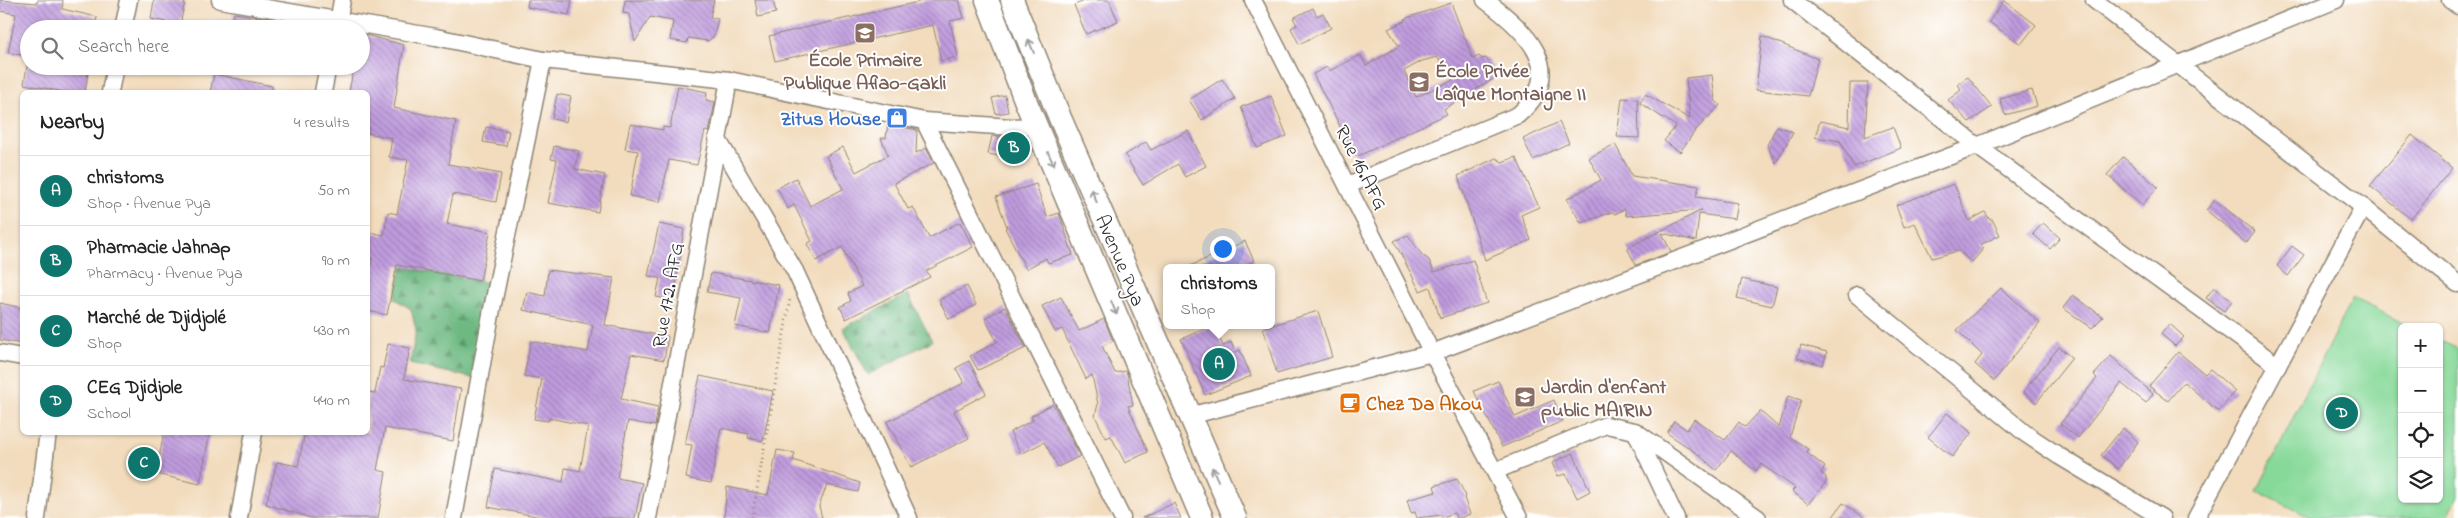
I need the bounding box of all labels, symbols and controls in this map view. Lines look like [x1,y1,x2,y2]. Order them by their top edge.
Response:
search box [20,20,370,75]
school or university icon: École Primaire Publique Aflao-Gakli [853,21,877,45]
icon: search [38,34,66,62]
text: Search here [78,34,169,61]
one-way arrow [1026,39,1035,55]
place label: École Primaire Publique Aflao-Gakli [784,47,947,99]
place label: École Privée Laîque Montaigne II [1435,58,1586,111]
school or university icon: École Privée Laîque Montaigne II [1407,70,1431,94]
place label: Zitus House [780,106,882,135]
shop icon: Zitus House [885,106,909,130]
text: Nearby [40,108,104,138]
text: 4 results [294,111,350,135]
street label: Rue 16.AFG [1326,121,1394,216]
pin: B [998,129,1030,167]
one-way arrow [1046,151,1056,166]
text: christoms [87,165,164,192]
text: A [51,179,61,203]
text: 50 m [318,179,350,203]
one-way arrow [1088,189,1098,204]
text: Shop · Avenue Pya [87,192,211,216]
street label: Avenue Pya [1086,211,1151,311]
text: Pharmacie Jahnap [87,235,231,262]
your location [1210,236,1236,262]
street label: Rue 172. AFG [646,241,693,350]
text: B [51,249,61,273]
text: 90 m [322,249,350,273]
text: Pharmacy · Avenue Pya [87,262,243,286]
popup [1163,264,1275,329]
text: christoms [1180,271,1258,298]
text: Shop [1180,298,1215,322]
one-way arrow [1110,300,1119,316]
text: Marché de Djidjolé [87,305,226,332]
text: C [52,319,60,343]
text: 430 m [313,319,350,343]
map controls [2398,323,2443,503]
button: + [2398,323,2443,368]
text: Shop [87,332,122,356]
pin: A [1203,345,1235,383]
button: − [2398,368,2443,413]
place label: Jardin d'enfant public MAIRIN [1541,374,1667,426]
text: CEG Djidjole [87,375,182,402]
school or university icon: Jardin d'enfant public MAIRIN [1513,385,1537,409]
text: D [50,389,62,413]
text: 440 m [313,389,350,413]
cafe icon: Chez Da Akou [1338,391,1362,415]
place label: Chez Da Akou [1366,391,1482,420]
pin: D [2326,394,2358,432]
text: School [87,402,131,426]
button: locate [2398,413,2443,458]
pin: C [128,444,160,482]
button: layers [2398,458,2443,503]
one-way arrow [1209,467,1219,482]

